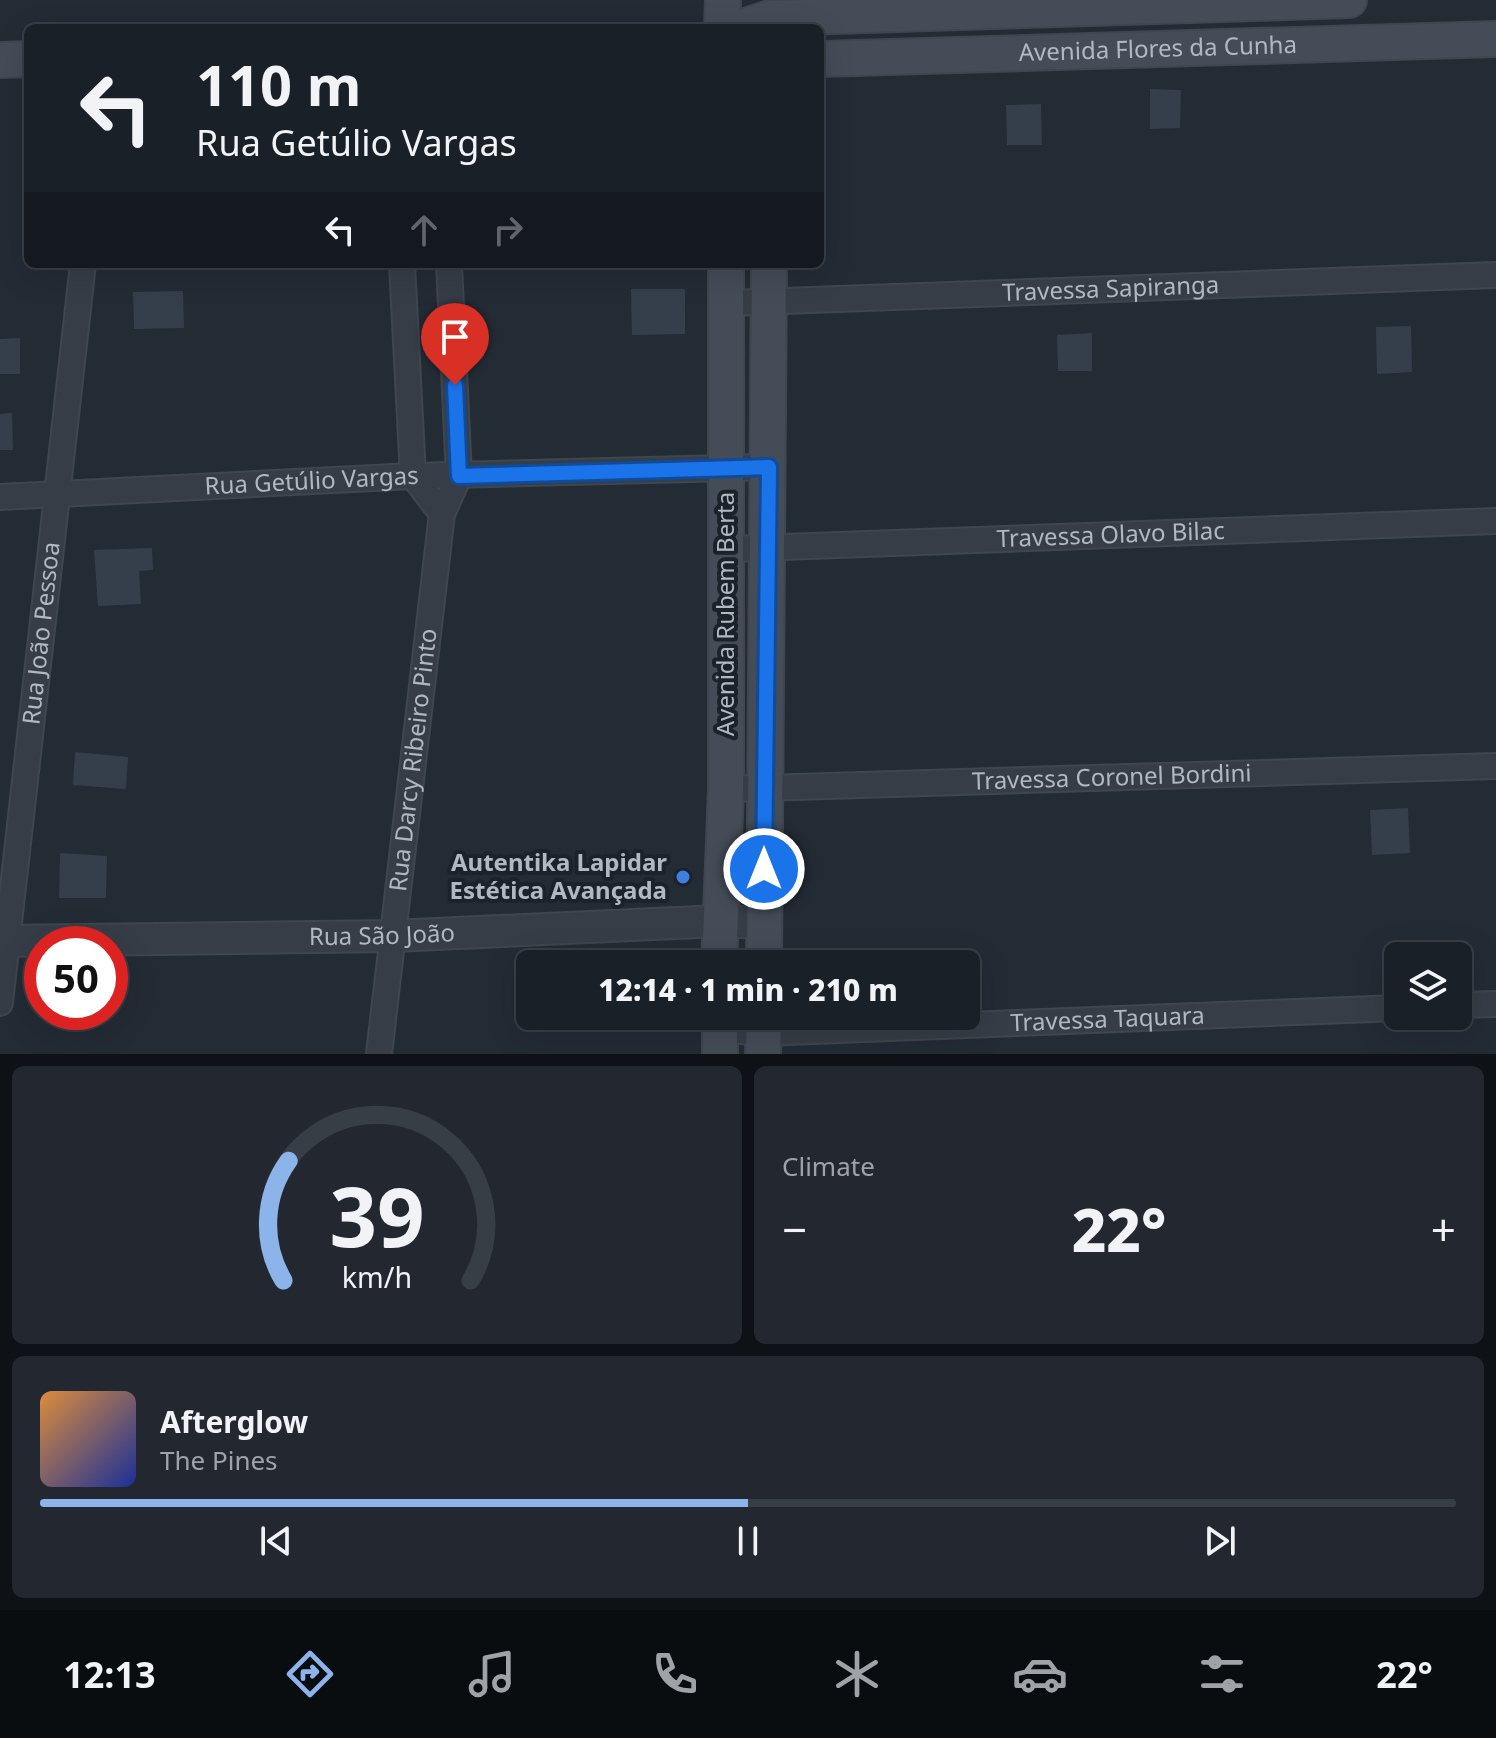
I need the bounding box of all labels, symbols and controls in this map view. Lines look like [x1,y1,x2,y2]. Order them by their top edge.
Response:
street label: Avenida Flores da Cunha [1018,27,1297,68]
text: 110 m [196,46,361,122]
icon: left [64,56,168,160]
text: Rua Getúlio Vargas [196,118,517,167]
icon: left [318,208,362,252]
icon: ahead [402,208,446,252]
icon: right [486,208,530,252]
street label: Travessa Sapiranga [1002,267,1220,308]
pin [421,303,489,385]
icon: arrive [433,315,477,359]
street label: Rua Getúlio Vargas [204,458,419,502]
street label: Avenida Rubem Berta [708,492,741,736]
street label: Travessa Olavo Bilac [996,513,1225,554]
street label: Rua João Pessoa [13,540,67,726]
street label: Rua Darcy Ribeiro Pinto [380,626,444,893]
street label: Travessa Coronel Bordini [972,755,1252,797]
position arrow [722,827,806,911]
place label: Autentika Lapidar Estética Avançada [450,845,667,906]
marker: Autentika Lapidar Estética Avançada [674,868,692,886]
street label: Rua São João [309,915,456,952]
speed limit sign: 50 [24,926,128,1030]
map controls [1384,942,1472,1030]
button: layers [1384,942,1472,1030]
text: 12:14 · 1 min · 210 m [598,969,898,1010]
street label: Travessa Taquara [1010,998,1205,1038]
text: Climate [782,1148,875,1184]
text: 39 [329,1158,425,1271]
text: 22° [1072,1188,1166,1270]
text: − [782,1199,807,1259]
text: + [1431,1199,1456,1259]
text: km/h [342,1257,412,1296]
text: Afterglow [160,1401,308,1442]
text: The Pines [160,1442,278,1478]
icon: previous [254,1519,298,1563]
icon: pause [726,1519,770,1563]
icon: next [1198,1519,1242,1563]
icon: directions [282,1646,338,1702]
icon: music [464,1646,520,1702]
icon: phone [647,1646,703,1702]
icon: climate [829,1646,885,1702]
icon: car [1012,1646,1068,1702]
icon: filters [1194,1646,1250,1702]
text: 12:13 [63,1650,156,1699]
text: 22° [1376,1650,1433,1699]

